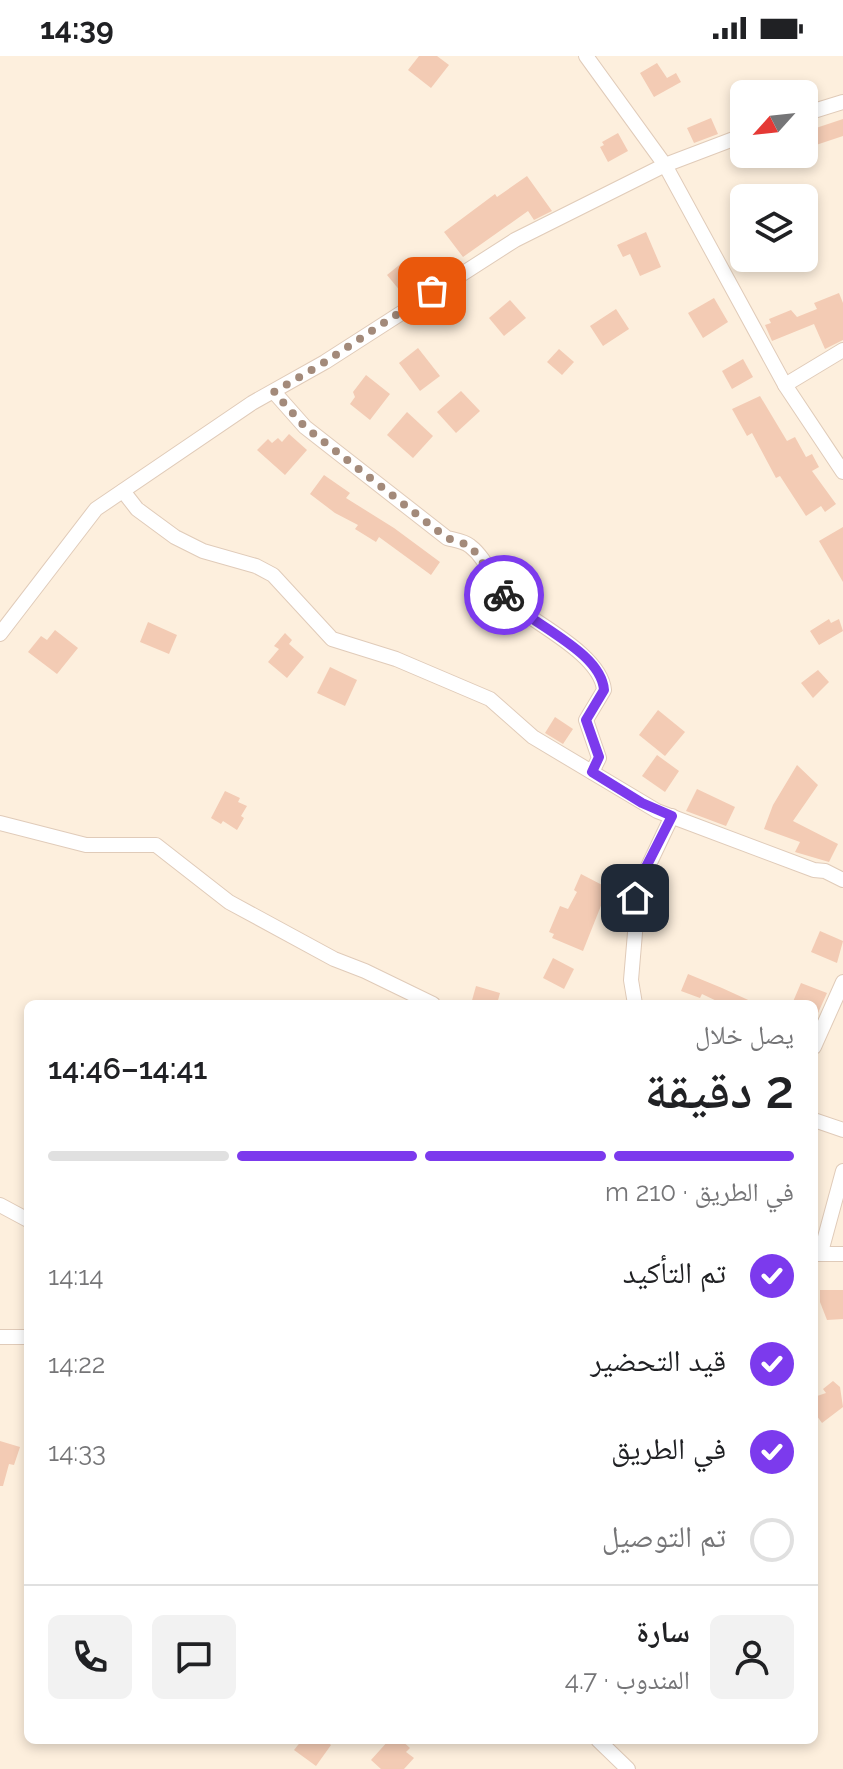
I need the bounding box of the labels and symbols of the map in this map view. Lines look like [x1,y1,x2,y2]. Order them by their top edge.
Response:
north arrow [730,80,818,168]
pin [398,257,466,325]
courier [464,555,544,635]
pin [601,864,669,932]

